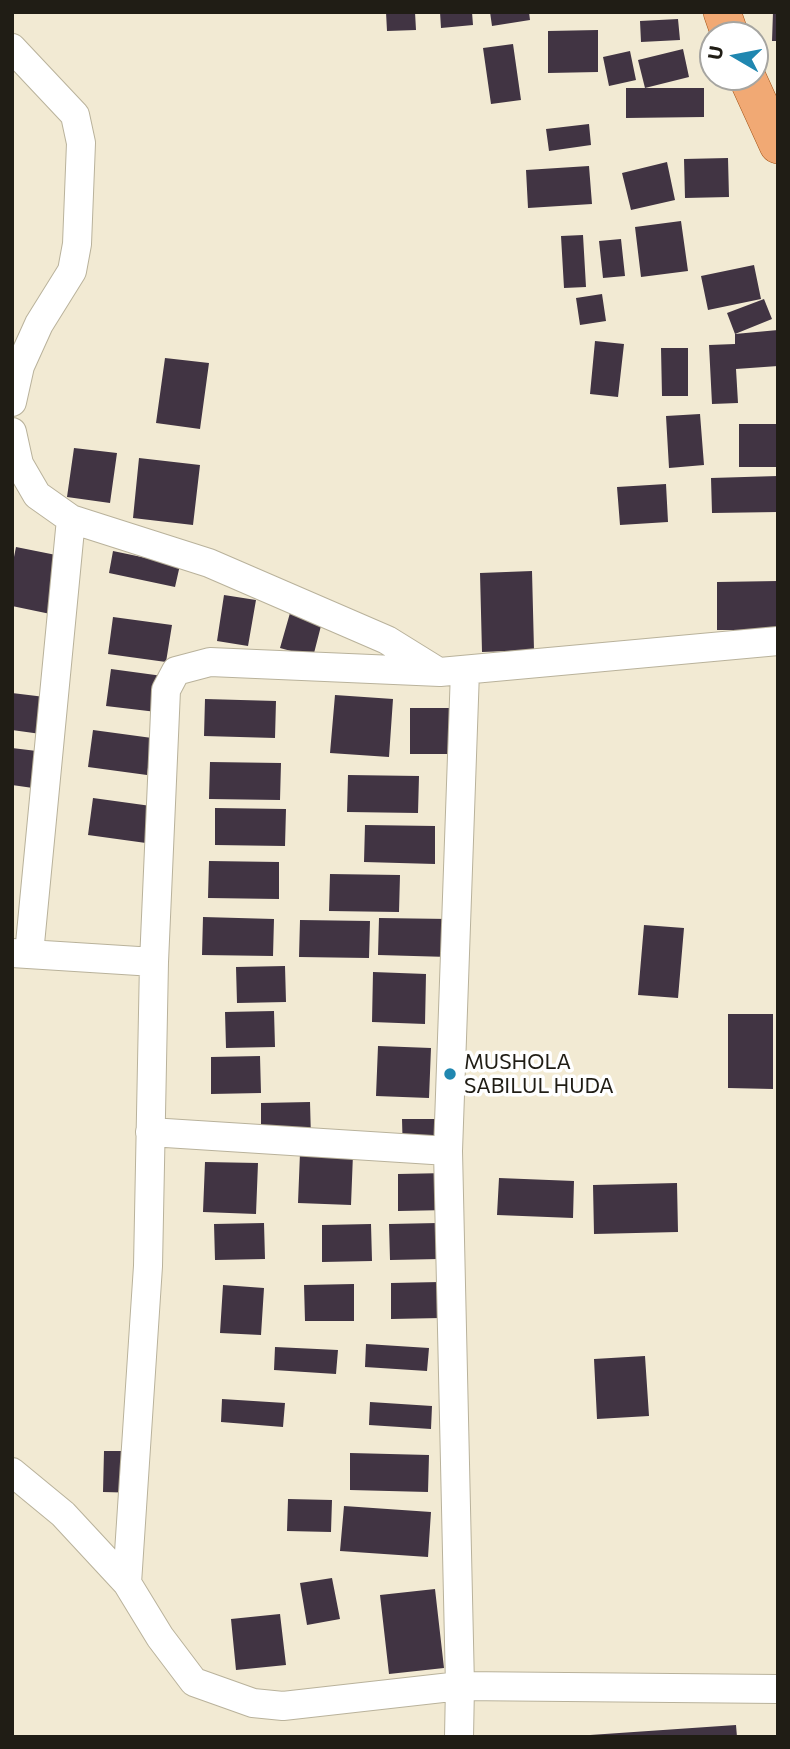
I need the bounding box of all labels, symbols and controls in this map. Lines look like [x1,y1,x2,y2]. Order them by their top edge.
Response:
north arrow [699,21,769,91]
text: U [702,44,727,61]
place label: MUSHOLA SABILUL HUDA [464,1049,614,1099]
marker: MUSHOLA SABILUL HUDA [442,1066,458,1082]

